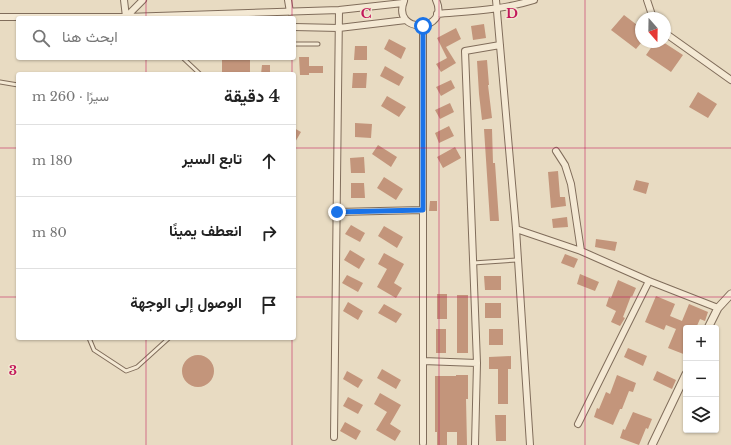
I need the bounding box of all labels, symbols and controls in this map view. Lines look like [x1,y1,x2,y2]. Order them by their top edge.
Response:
text: C [361,5,372,22]
text: D [506,5,518,22]
north arrow [635,12,671,48]
search box [16,16,296,60]
route start [414,17,432,35]
icon: search [30,27,52,49]
text: ابحث هنا [62,27,118,46]
text: 4 دقيقة [224,86,280,107]
text: سيرًا · 260 m [32,88,109,105]
text: تابع السير [182,149,242,168]
icon: ahead [258,150,280,172]
text: 180 m [32,152,73,169]
route end [328,203,346,221]
text: انعطف يمينًا [169,221,242,240]
icon: right [258,222,280,244]
text: 80 m [32,224,67,241]
text: الوصول إلى الوجهة [130,293,242,312]
icon: arrive [258,294,280,316]
map controls [683,325,719,433]
button: + [683,325,719,361]
button: − [683,361,719,397]
text: 3 [9,362,17,379]
button: layers [683,397,719,433]

